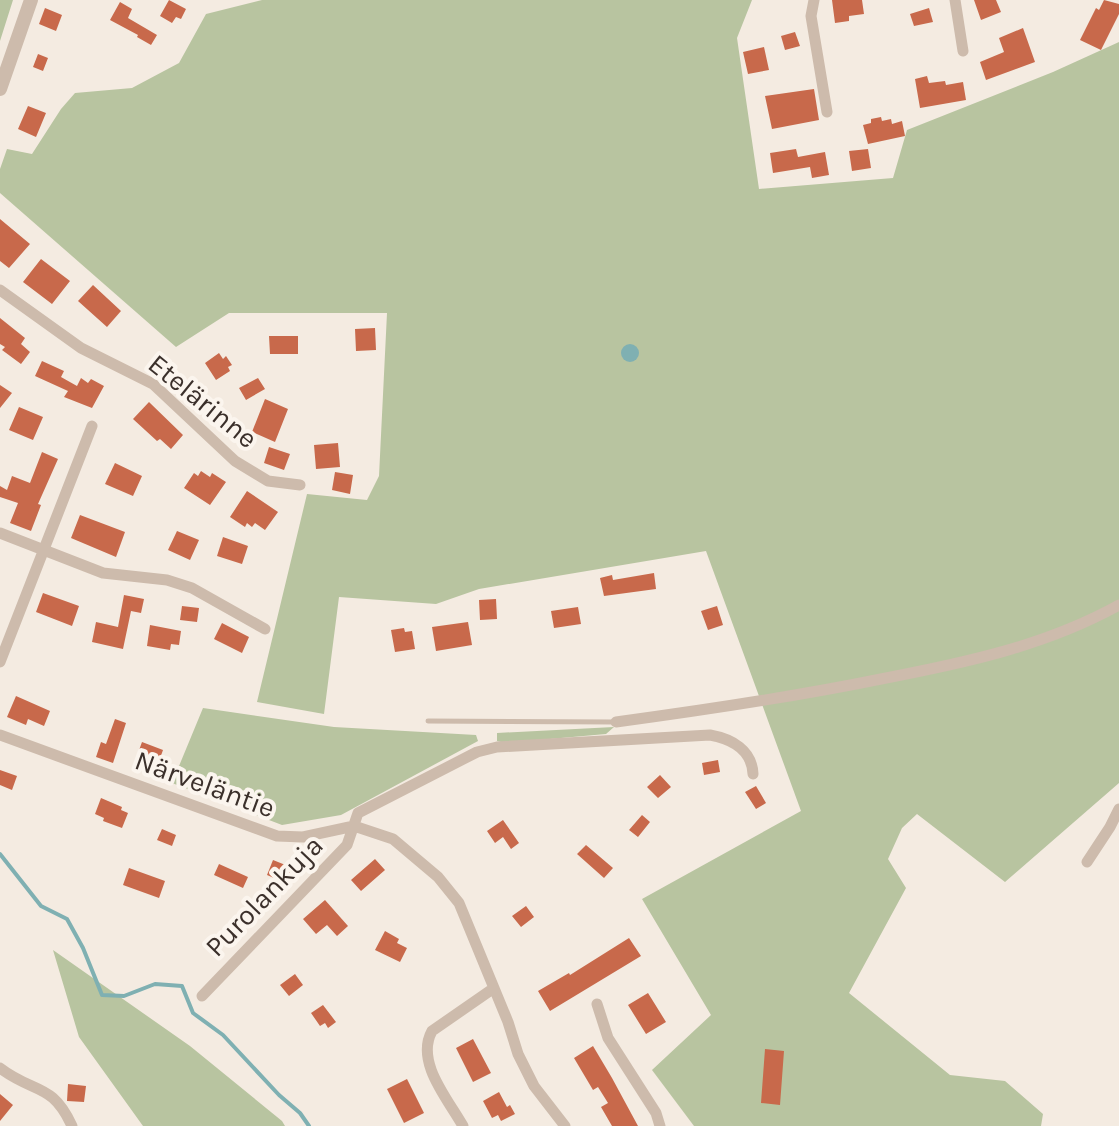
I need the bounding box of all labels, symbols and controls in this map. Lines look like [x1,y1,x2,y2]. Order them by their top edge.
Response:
street label: Etelärinne [142,347,264,455]
street label: Närveläntie [131,743,279,825]
street label: Purolankuja [198,829,330,963]

